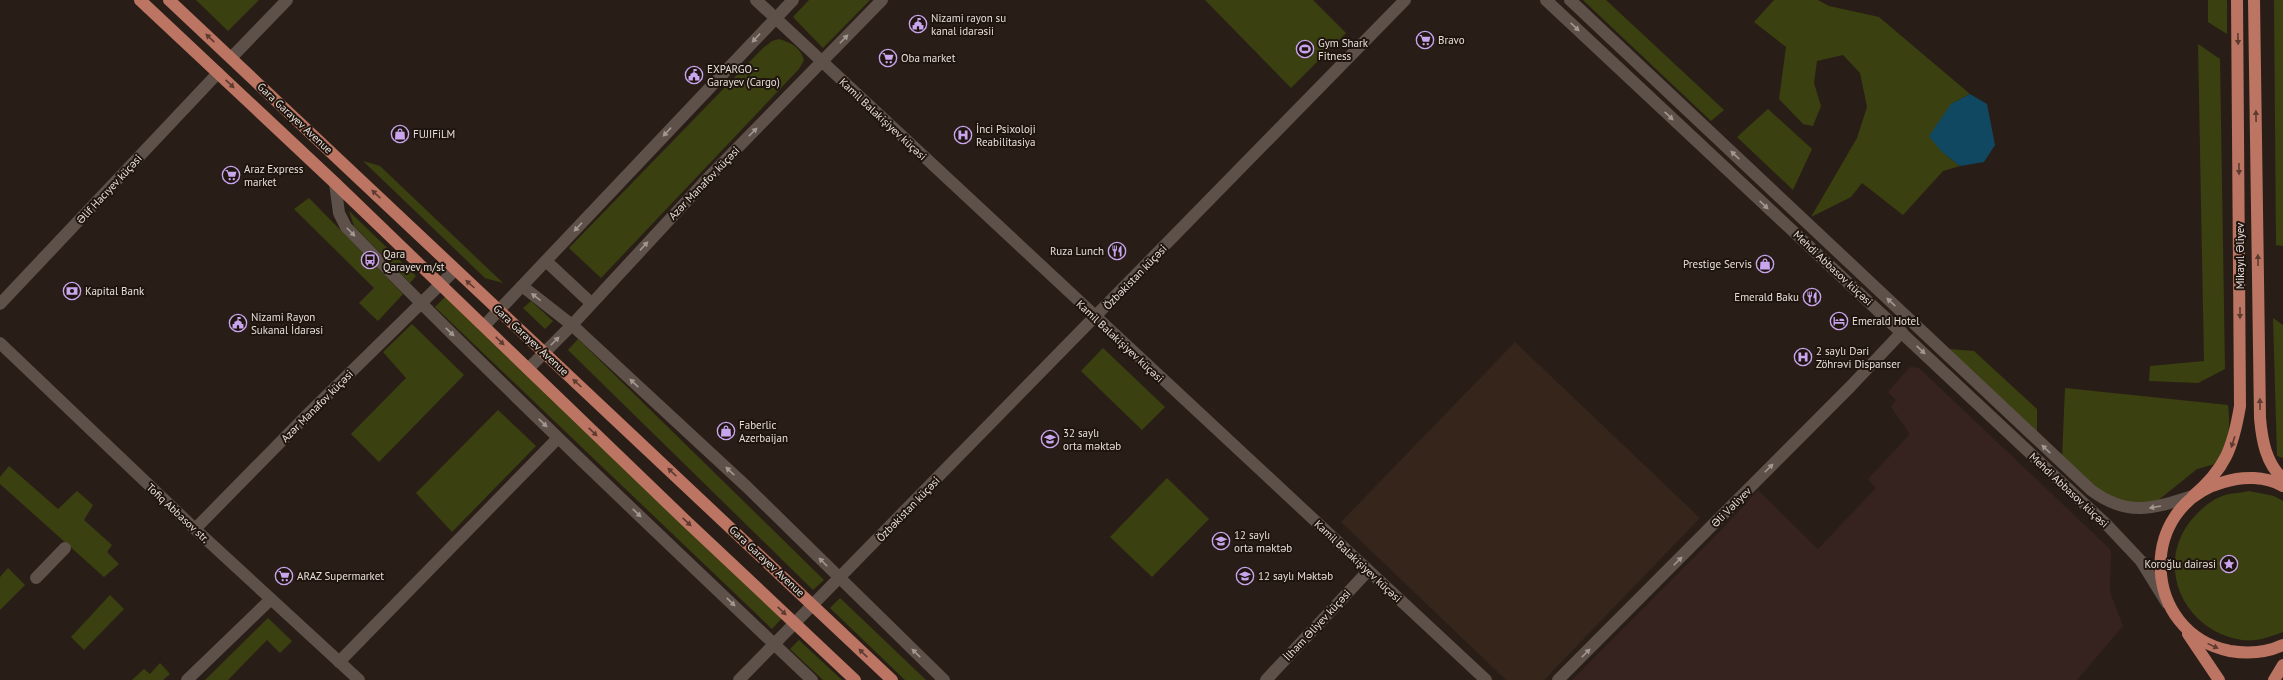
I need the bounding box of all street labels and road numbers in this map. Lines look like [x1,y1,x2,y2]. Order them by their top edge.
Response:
street label: Kamil Balakişiyev küçəsi [836,75,930,163]
street label: Gara Garayev Avenue [254,79,336,157]
street label: Azər Manafov küçəsi [665,143,743,223]
street label: Əlif Hacıyev küçəsi [73,151,145,227]
street label: Mikayıl Əliyev [2233,222,2247,289]
street label: Mehdi Abbasov küçəsi [1790,228,1876,308]
street label: Özbəkistan küçəsi [1100,241,1170,312]
street label: Kamil Balakişiyev küçəsi [1073,297,1167,385]
street label: Gara Garayev Avenue [490,301,572,379]
street label: Azər Manafov küçəsi [278,367,356,445]
street label: Mehdi Abbasov küçəsi [2026,450,2112,530]
street label: Özbəkistan küçəsi [873,473,943,544]
street label: Tofiq Abbasov str. [144,480,212,546]
street label: Əli Vəliyev [1708,483,1755,530]
street label: Kamil Balakişiyev küçəsi [1311,517,1405,605]
street label: Gara Garayev Avenue [726,522,808,600]
street label: İlham Əliyev küçəsi [1280,586,1354,664]

